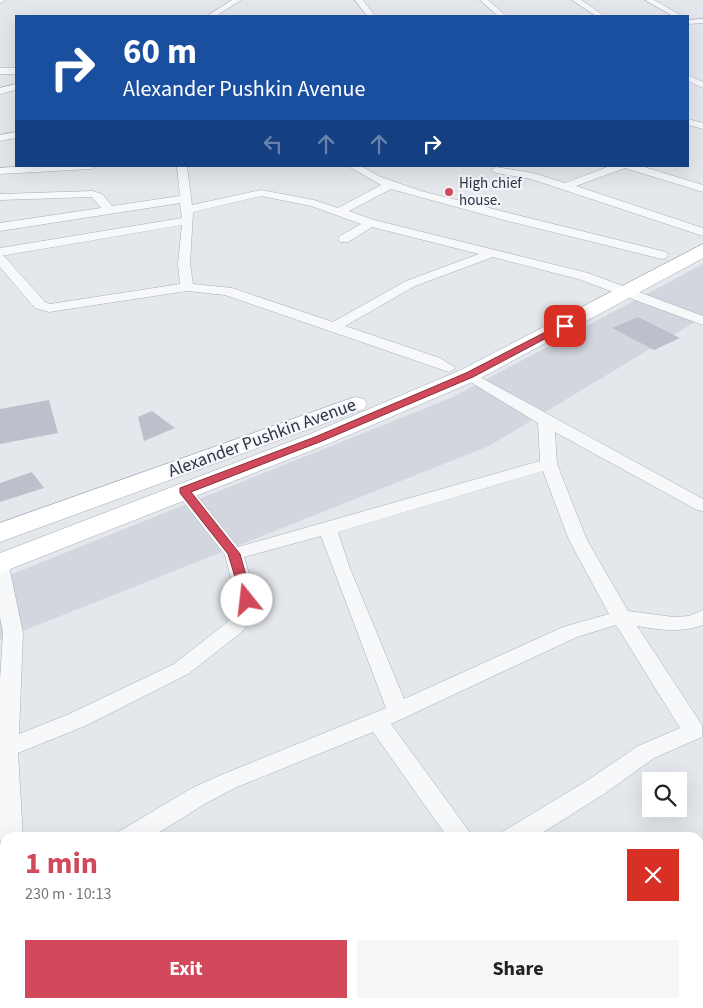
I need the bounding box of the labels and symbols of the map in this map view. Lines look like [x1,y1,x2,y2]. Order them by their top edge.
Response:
place label: High chief house. [459,173,522,211]
marker: High chief house. [443,186,455,198]
pin [544,305,586,347]
street label: Alexander Pushkin Avenue [165,392,359,484]
position arrow [220,573,272,625]

